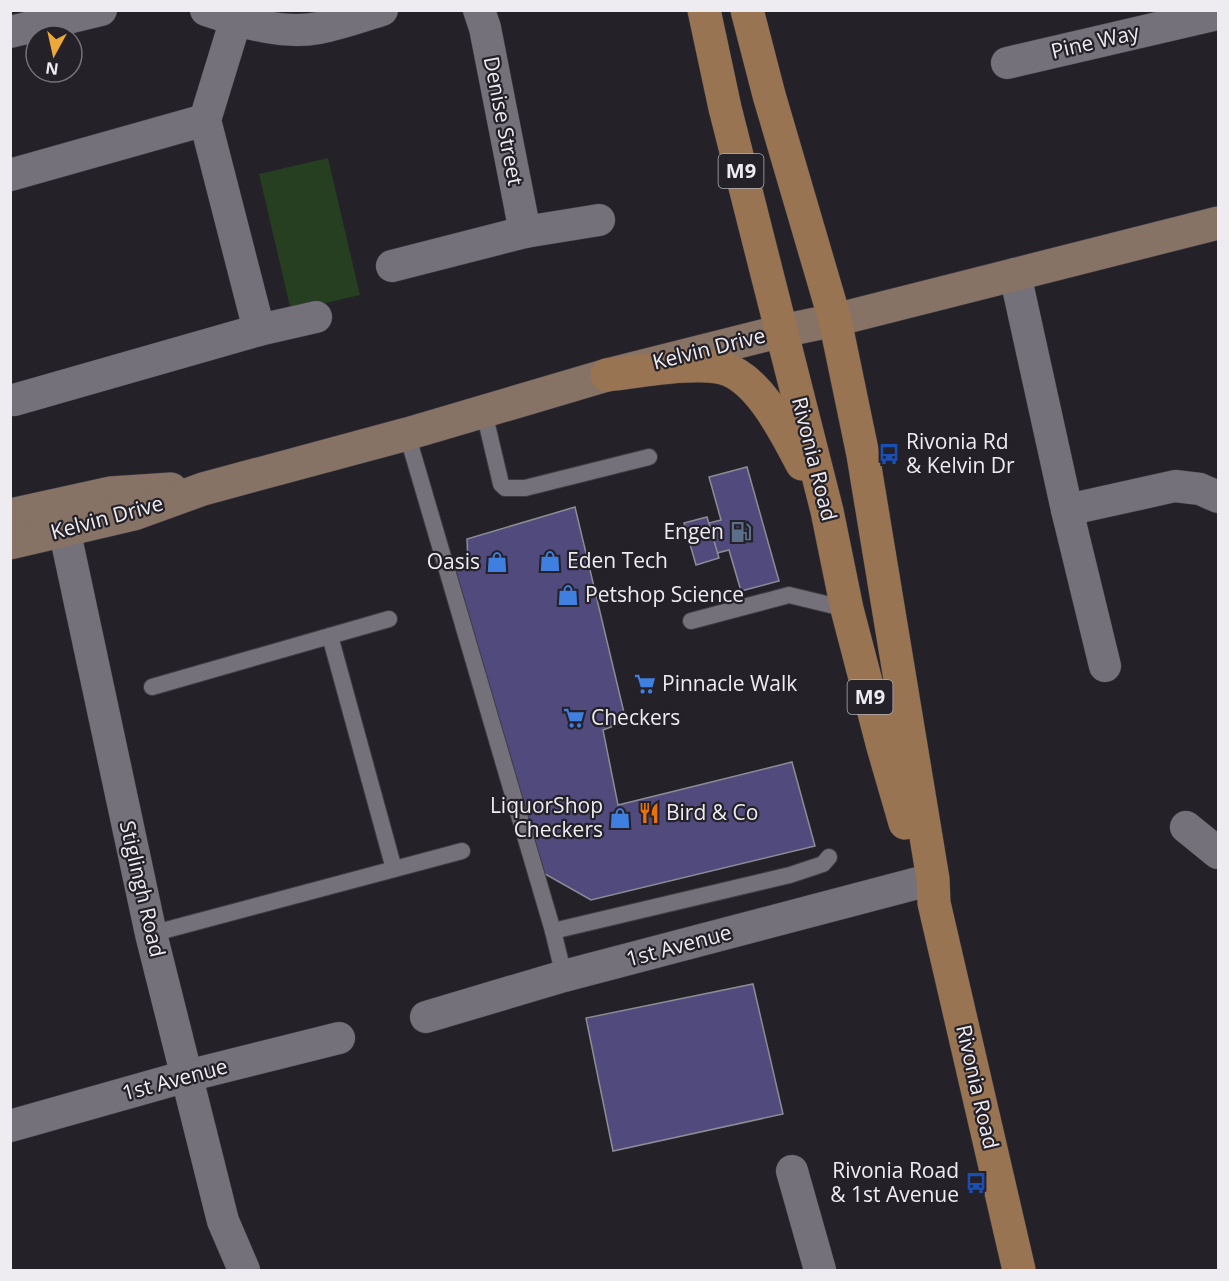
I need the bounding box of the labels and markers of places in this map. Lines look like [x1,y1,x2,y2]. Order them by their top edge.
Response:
place label: Rivonia Rd & Kelvin Dr [906,427,1015,479]
bus stop icon: Rivonia Rd & Kelvin Dr [877,442,901,466]
place label: Engen [663,517,724,545]
fuel station icon: Engen [729,520,753,544]
place label: Eden Tech [567,546,668,574]
place label: Oasis [427,547,480,575]
shop icon: Eden Tech [538,549,562,573]
shop icon: Oasis [485,550,509,574]
place label: Petshop Science [585,580,744,608]
shop icon: Petshop Science [556,583,580,607]
place label: Pinnacle Walk [662,669,797,697]
supermarket icon: Pinnacle Walk [633,672,657,696]
place label: Checkers [591,703,680,731]
supermarket icon: Checkers [562,706,586,730]
place label: LiquorShop Checkers [490,791,603,843]
place label: Bird & Co [666,798,758,826]
restaurant icon: Bird & Co [637,801,661,825]
shop icon: LiquorShop Checkers [608,806,632,830]
place label: Rivonia Road & 1st Avenue [830,1156,959,1208]
bus stop icon: Rivonia Road & 1st Avenue [964,1171,988,1195]

